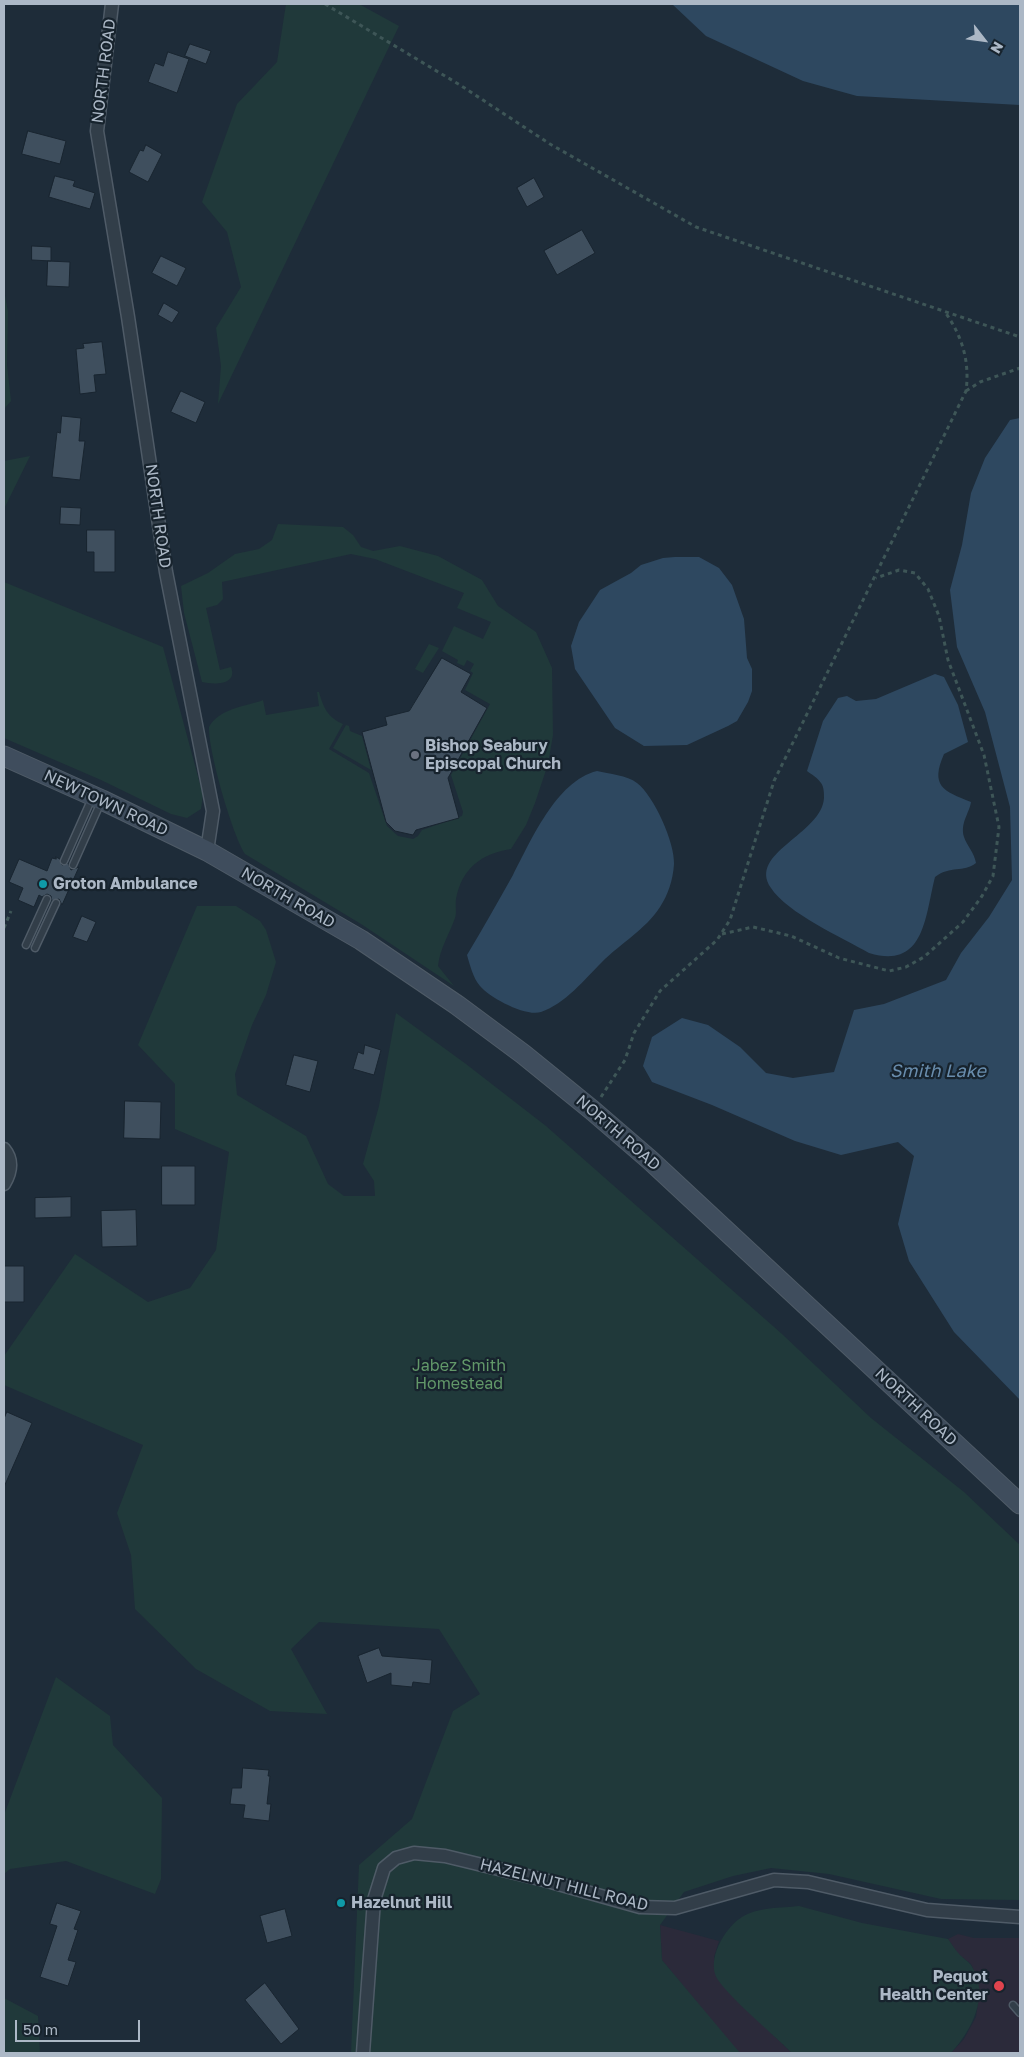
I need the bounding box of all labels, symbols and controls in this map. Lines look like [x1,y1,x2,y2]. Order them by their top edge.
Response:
north arrow [959,15,1009,65]
street label: NORTH ROAD [88,18,120,124]
text: N [987,39,1007,57]
street label: NORTH ROAD [141,463,175,569]
place label: Bishop Seabury Episcopal Church [425,736,561,774]
marker: Bishop Seabury Episcopal Church [409,749,421,761]
street label: NEWTOWN ROAD [41,766,171,840]
street label: NORTH ROAD [238,863,338,933]
place label: Groton Ambulance [53,874,198,894]
marker: Groton Ambulance [37,878,49,890]
water label: Smith Lake [890,1060,986,1082]
street label: NORTH ROAD [572,1091,664,1175]
park label: Jabez Smith Homestead [412,1356,506,1394]
street label: NORTH ROAD [871,1364,961,1450]
street label: HAZELNUT HILL ROAD [478,1855,650,1915]
place label: Hazelnut Hill [351,1893,452,1913]
marker: Hazelnut Hill [335,1897,347,1909]
place label: Pequot Health Center [879,1967,988,2005]
marker: Pequot Health Center [992,1979,1006,1993]
scale bar [18,2010,142,2042]
text: 50 m [23,2020,58,2038]

